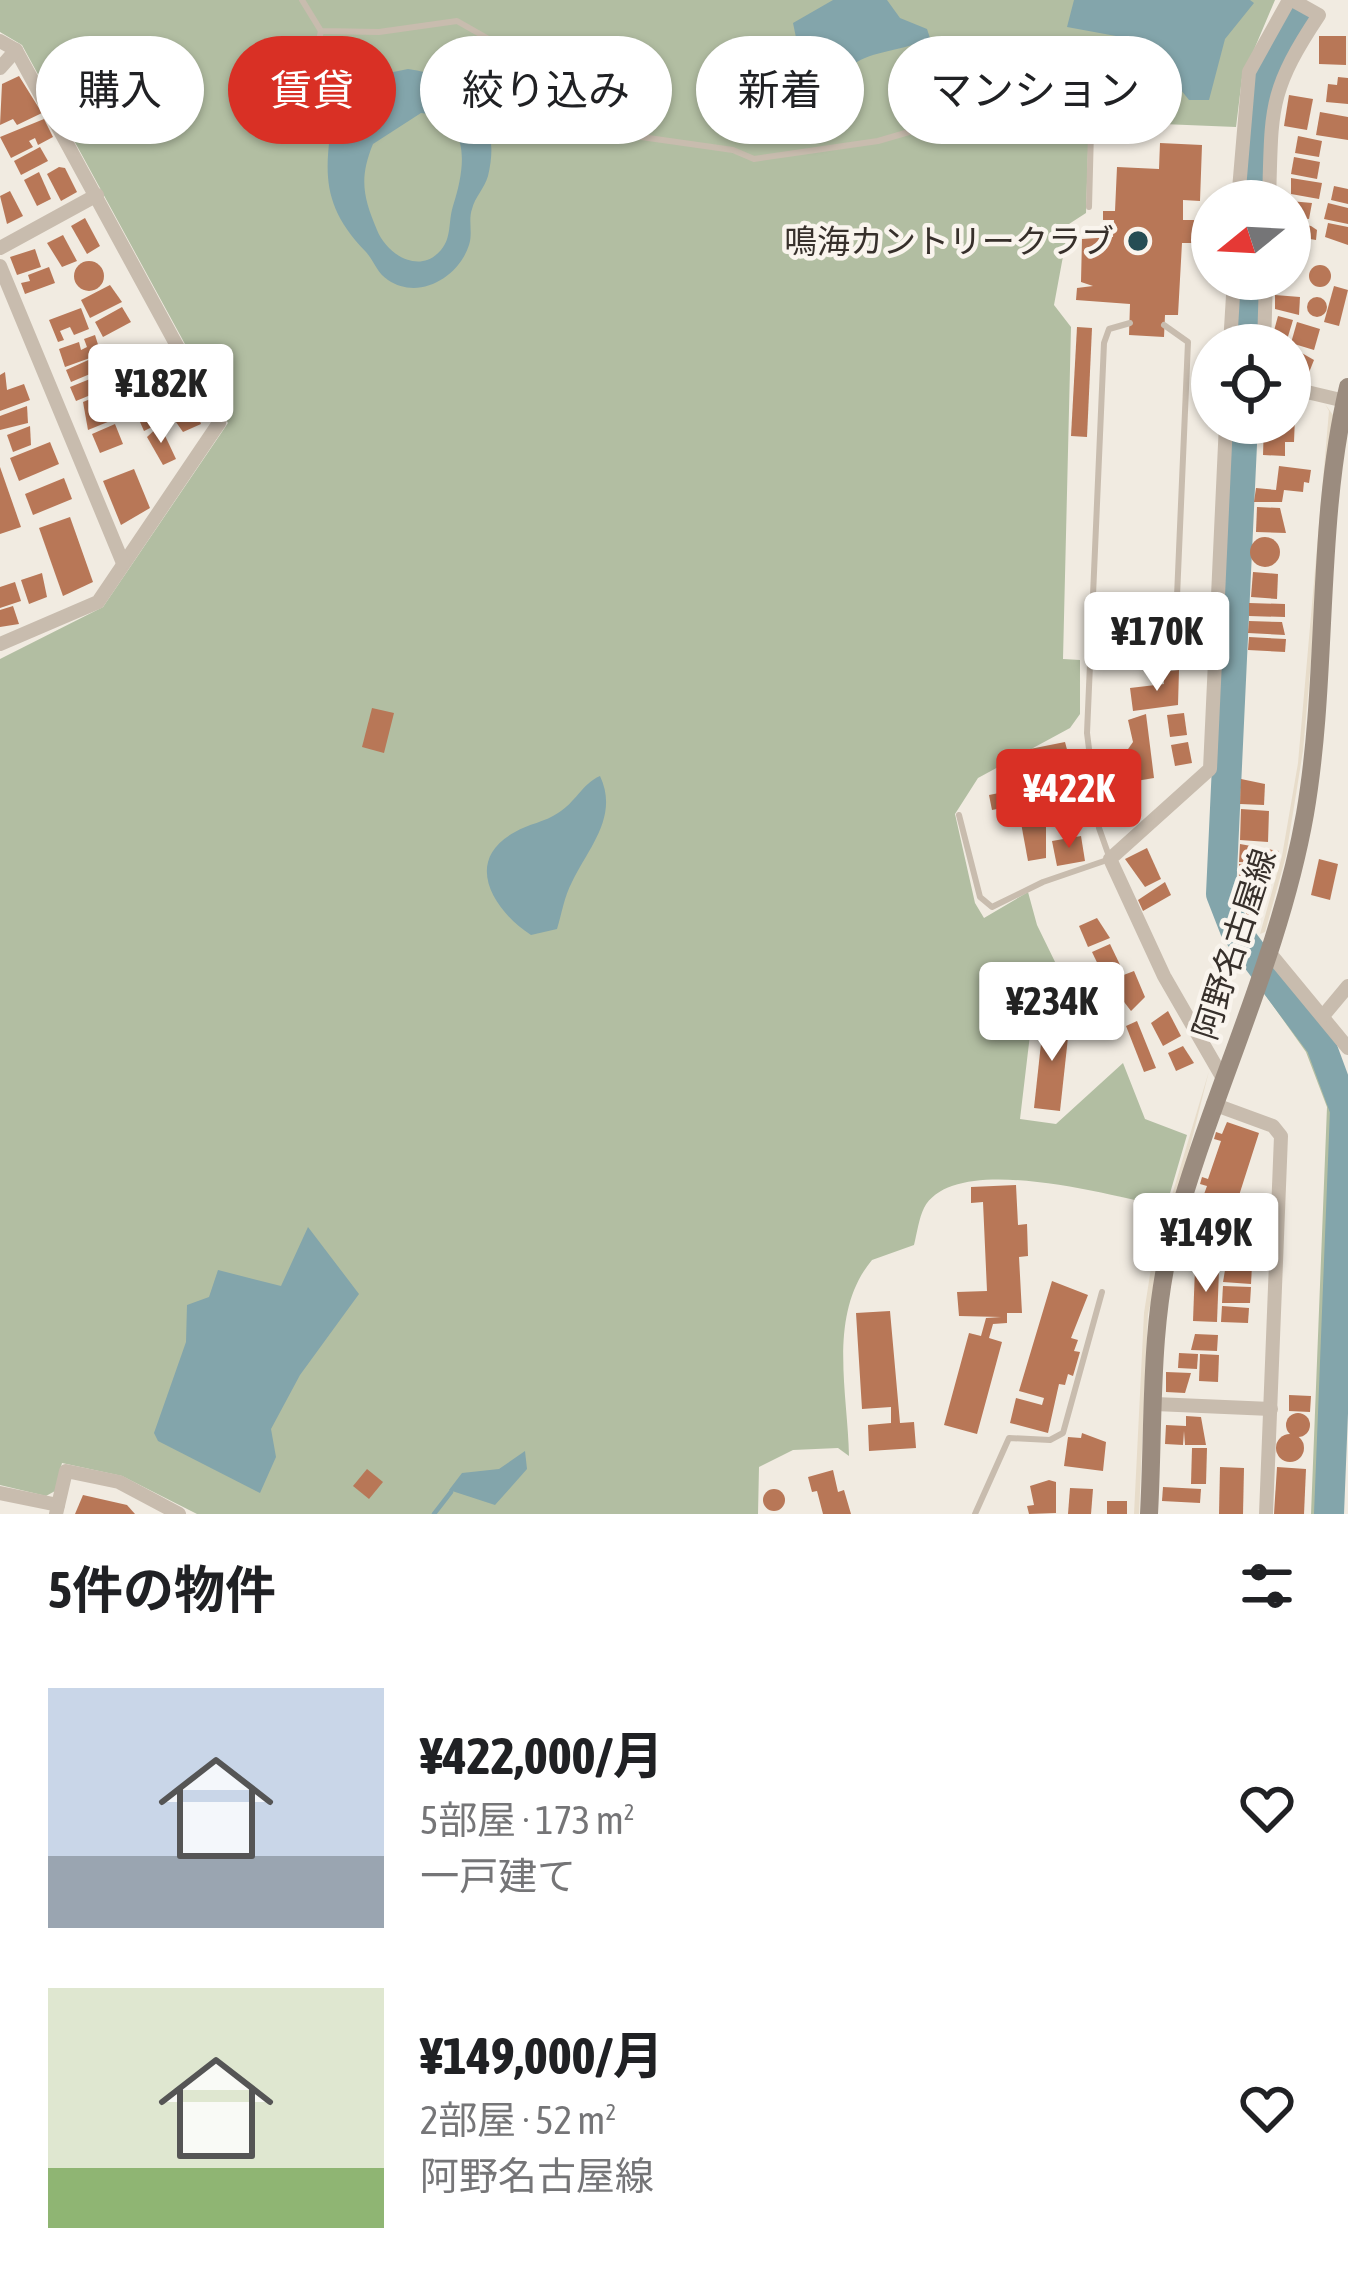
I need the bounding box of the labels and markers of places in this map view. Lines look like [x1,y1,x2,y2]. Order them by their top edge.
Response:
place label: 鳴海カントリークラブ [784,222,1114,260]
marker: 鳴海カントリークラブ [1125,228,1151,254]
pin: ¥182K [77,344,245,446]
pin: ¥170K [1073,592,1241,694]
pin: ¥422K [985,749,1153,851]
pin: ¥234K [968,962,1136,1064]
pin: ¥149K [1122,1193,1290,1295]

